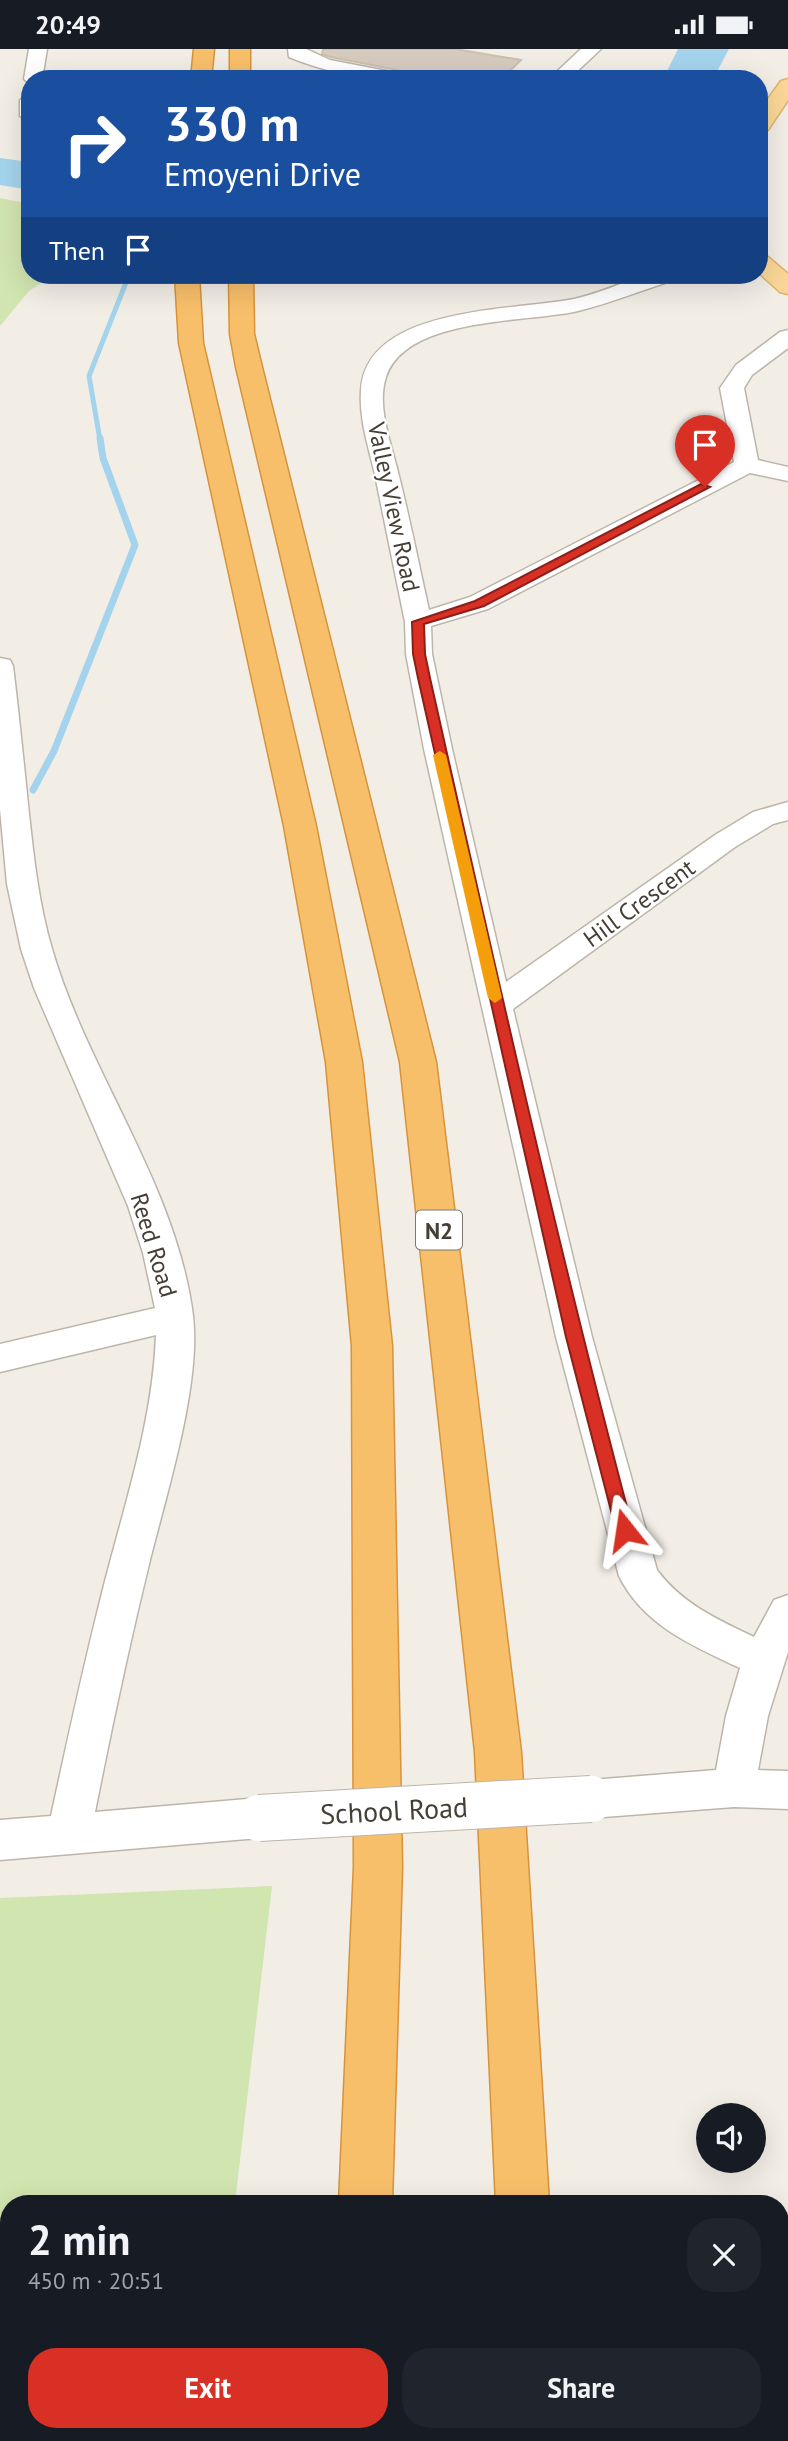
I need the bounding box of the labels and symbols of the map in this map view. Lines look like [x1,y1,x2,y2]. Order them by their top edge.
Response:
pin [675,415,735,487]
street label: Valley View Road [361,419,427,594]
street label: Hill Crescent [577,852,701,954]
street label: Reed Road [123,1189,185,1301]
road number: N2 [416,1211,462,1249]
position arrow [588,1493,662,1567]
street label: School Road [319,1788,469,1832]

